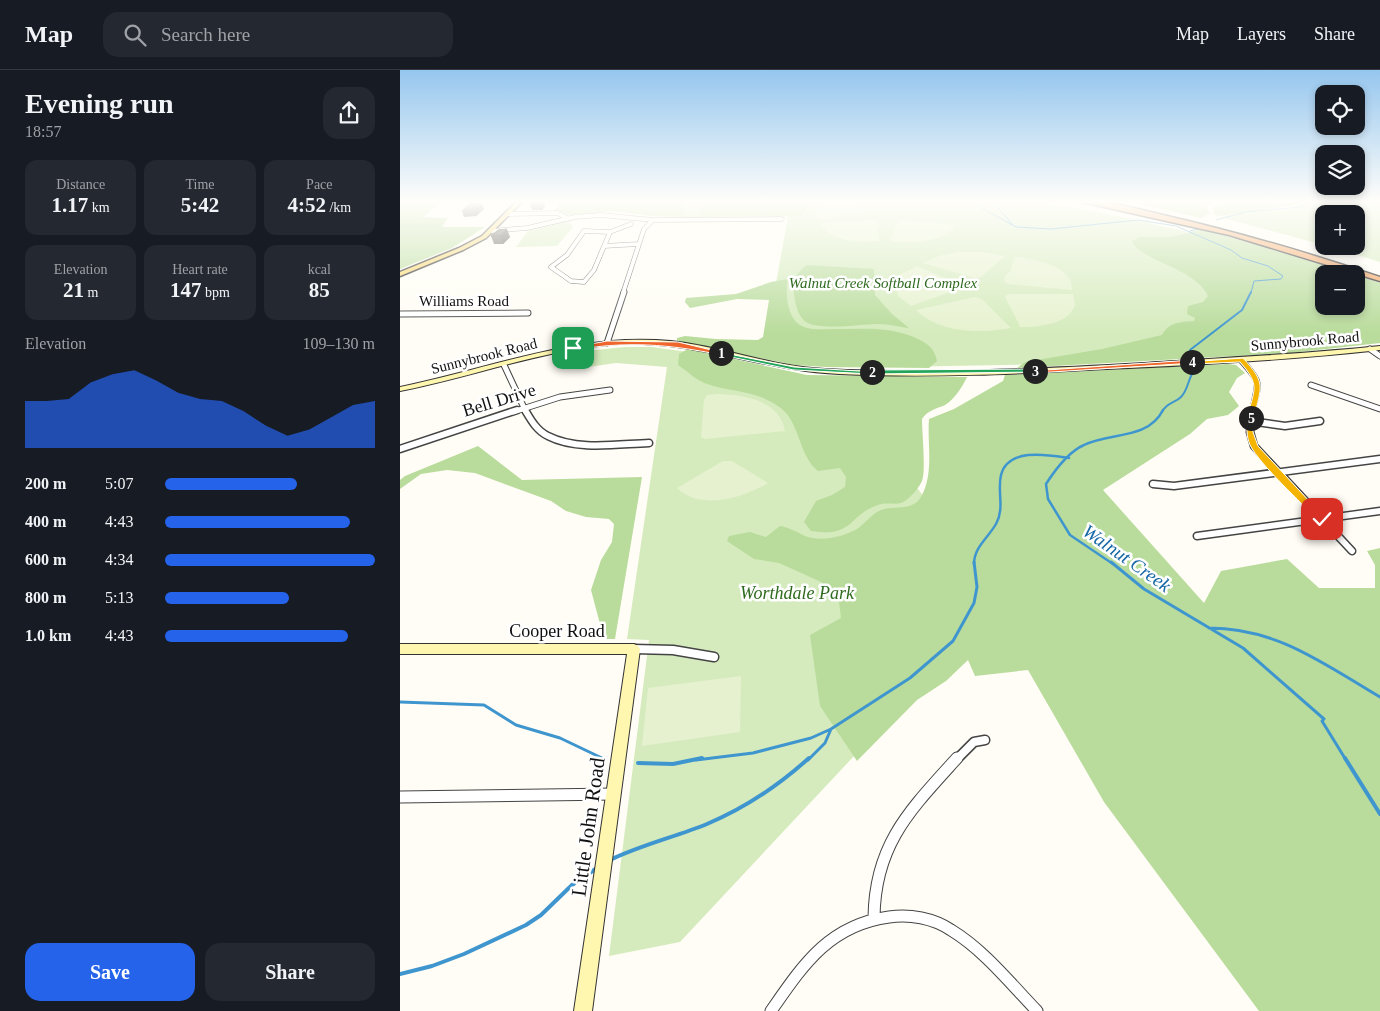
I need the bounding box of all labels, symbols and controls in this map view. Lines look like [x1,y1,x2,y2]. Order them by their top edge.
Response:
search box [103,12,453,57]
text: Map [25,21,73,47]
icon: search [121,21,149,49]
text: Search here [161,24,250,45]
text: Map [1176,24,1209,44]
text: Layers [1237,24,1286,44]
text: Share [1314,24,1355,44]
map controls [1315,85,1365,315]
button: locate [1315,85,1365,135]
button: share [323,87,375,139]
text: Evening run [25,88,174,119]
text: 18:57 [25,123,61,140]
button: layers [1315,145,1365,195]
text: Distance [56,177,105,192]
text: Time [185,177,215,192]
text: Pace [306,177,333,192]
text: 1.17 [52,193,88,217]
text: 5:42 [181,193,219,217]
text: 4:52 [287,193,326,217]
text: km [88,200,110,215]
text: /km [326,200,351,215]
button: + [1315,205,1365,255]
text: Elevation [54,262,107,277]
text: Heart rate [172,262,228,277]
text: kcal [308,262,331,277]
button: − [1315,265,1365,315]
park label: Walnut Creek Softball Complex [789,275,978,291]
text: 21 [63,278,84,302]
text: 147 [170,278,202,302]
text: 85 [309,278,330,302]
text: m [84,285,98,300]
text: bpm [202,285,230,300]
street label: Williams Road [419,293,509,309]
pin [552,327,594,369]
street label: Sunnybrook Road [1250,328,1360,354]
icon: arrive [559,334,587,362]
text: Elevation [25,335,86,352]
text: 109–130 m [303,335,375,352]
street label: Sunnybrook Road [429,335,539,377]
pin: 1 [708,340,734,366]
text: 1 [718,346,725,361]
pin: 4 [1180,350,1204,374]
text: 4 [1189,355,1196,370]
pin: 3 [1022,358,1048,384]
pin: 2 [860,360,884,384]
text: 3 [1032,364,1039,379]
text: 2 [869,365,876,380]
street label: Bell Drive [460,379,538,421]
pin: 5 [1238,406,1264,430]
text: 5 [1248,411,1255,426]
text: 200 m [25,475,66,492]
text: 5:07 [105,475,133,492]
pin [1301,498,1343,540]
icon: check [1308,505,1336,533]
text: 400 m [25,513,66,530]
text: 4:43 [105,513,133,530]
water label: Walnut Creek [1079,520,1175,596]
text: 600 m [25,551,66,568]
text: 4:34 [105,551,133,568]
park label: Worthdale Park [740,583,855,603]
text: 800 m [25,589,66,606]
text: 5:13 [105,589,133,606]
street label: Cooper Road [509,621,605,641]
text: 1.0 km [25,627,71,644]
text: 4:43 [105,627,133,644]
street label: Little John Road [566,756,610,898]
button: Save [25,943,195,1001]
button: Share [205,943,375,1001]

